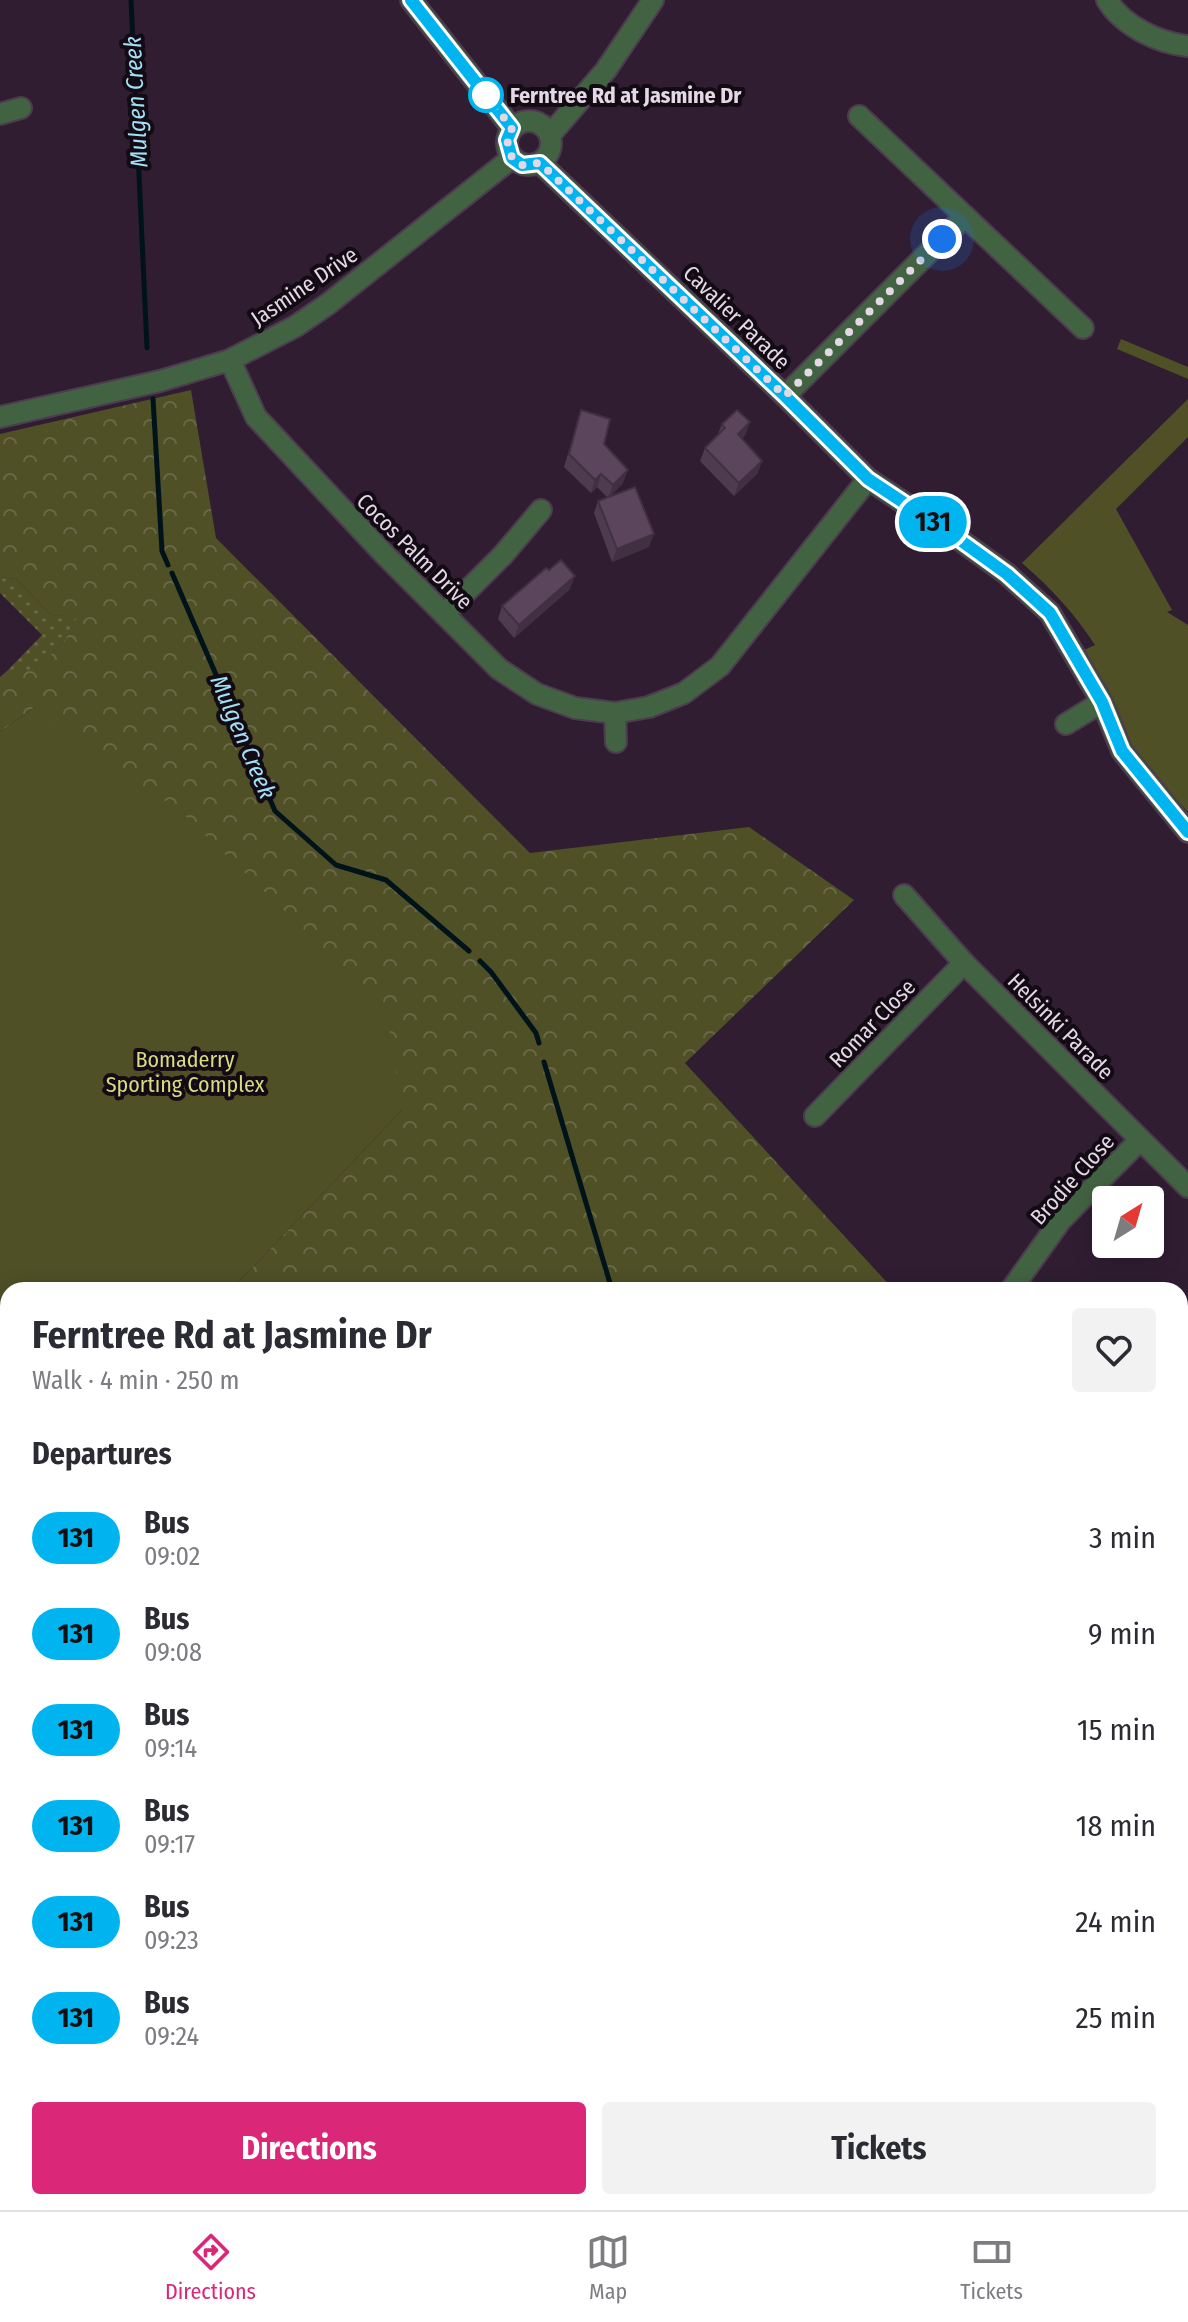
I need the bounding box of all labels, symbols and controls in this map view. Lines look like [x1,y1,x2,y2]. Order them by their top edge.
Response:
water label: Mulgen Creek [119,36,153,168]
marker: Ferntree Rd at Jasmine Dr [469,78,503,112]
place label: Ferntree Rd at Jasmine Dr [510,82,742,109]
your location [922,219,962,259]
street label: Jasmine Drive [246,241,363,332]
street label: Cavalier Parade [678,260,796,375]
street label: Cocos Palm Drive [351,488,478,615]
line badge: 131 [887,496,979,548]
text: 131 [915,505,951,538]
water label: Mulgen Creek [204,671,282,803]
street label: Helsinki Parade [1002,968,1119,1085]
street label: Romar Close [824,974,921,1073]
park label: Bomaderry Sporting Complex [106,1046,265,1098]
street label: Brodie Close [1025,1128,1120,1230]
north arrow [1092,1186,1164,1258]
map controls [1092,1186,1164,1258]
button: heart [1072,1308,1156,1392]
text: Ferntree Rd at Jasmine Dr [32,1312,432,1358]
text: Walk · 4 min · 250 m [32,1365,240,1396]
text: Departures [32,1436,172,1472]
text: Bus [144,1505,189,1541]
text: 3 min [1089,1520,1156,1556]
text: 131 [58,1521,94,1554]
text: 09:02 [144,1541,200,1572]
text: Bus [144,1601,189,1637]
text: 9 min [1088,1616,1156,1652]
text: 131 [58,1617,94,1650]
text: 09:08 [144,1637,202,1668]
text: Bus [144,1697,189,1733]
text: 15 min [1077,1712,1156,1748]
text: 131 [58,1713,94,1746]
text: 09:14 [144,1733,197,1764]
text: Bus [144,1793,189,1829]
text: 18 min [1076,1808,1156,1844]
text: 131 [58,1809,94,1842]
text: 09:17 [144,1829,195,1860]
text: Bus [144,1889,189,1925]
text: 24 min [1075,1904,1156,1940]
text: 131 [58,1905,94,1938]
text: 09:23 [144,1925,199,1956]
text: Bus [144,1985,189,2021]
text: 25 min [1076,2000,1156,2036]
text: 131 [58,2001,94,2034]
text: 09:24 [144,2021,199,2052]
button: Directions [32,2102,586,2194]
button: Tickets [602,2102,1156,2194]
tab: Directions [165,2230,256,2305]
tab: Map [586,2230,630,2305]
tab: Tickets [960,2230,1023,2305]

